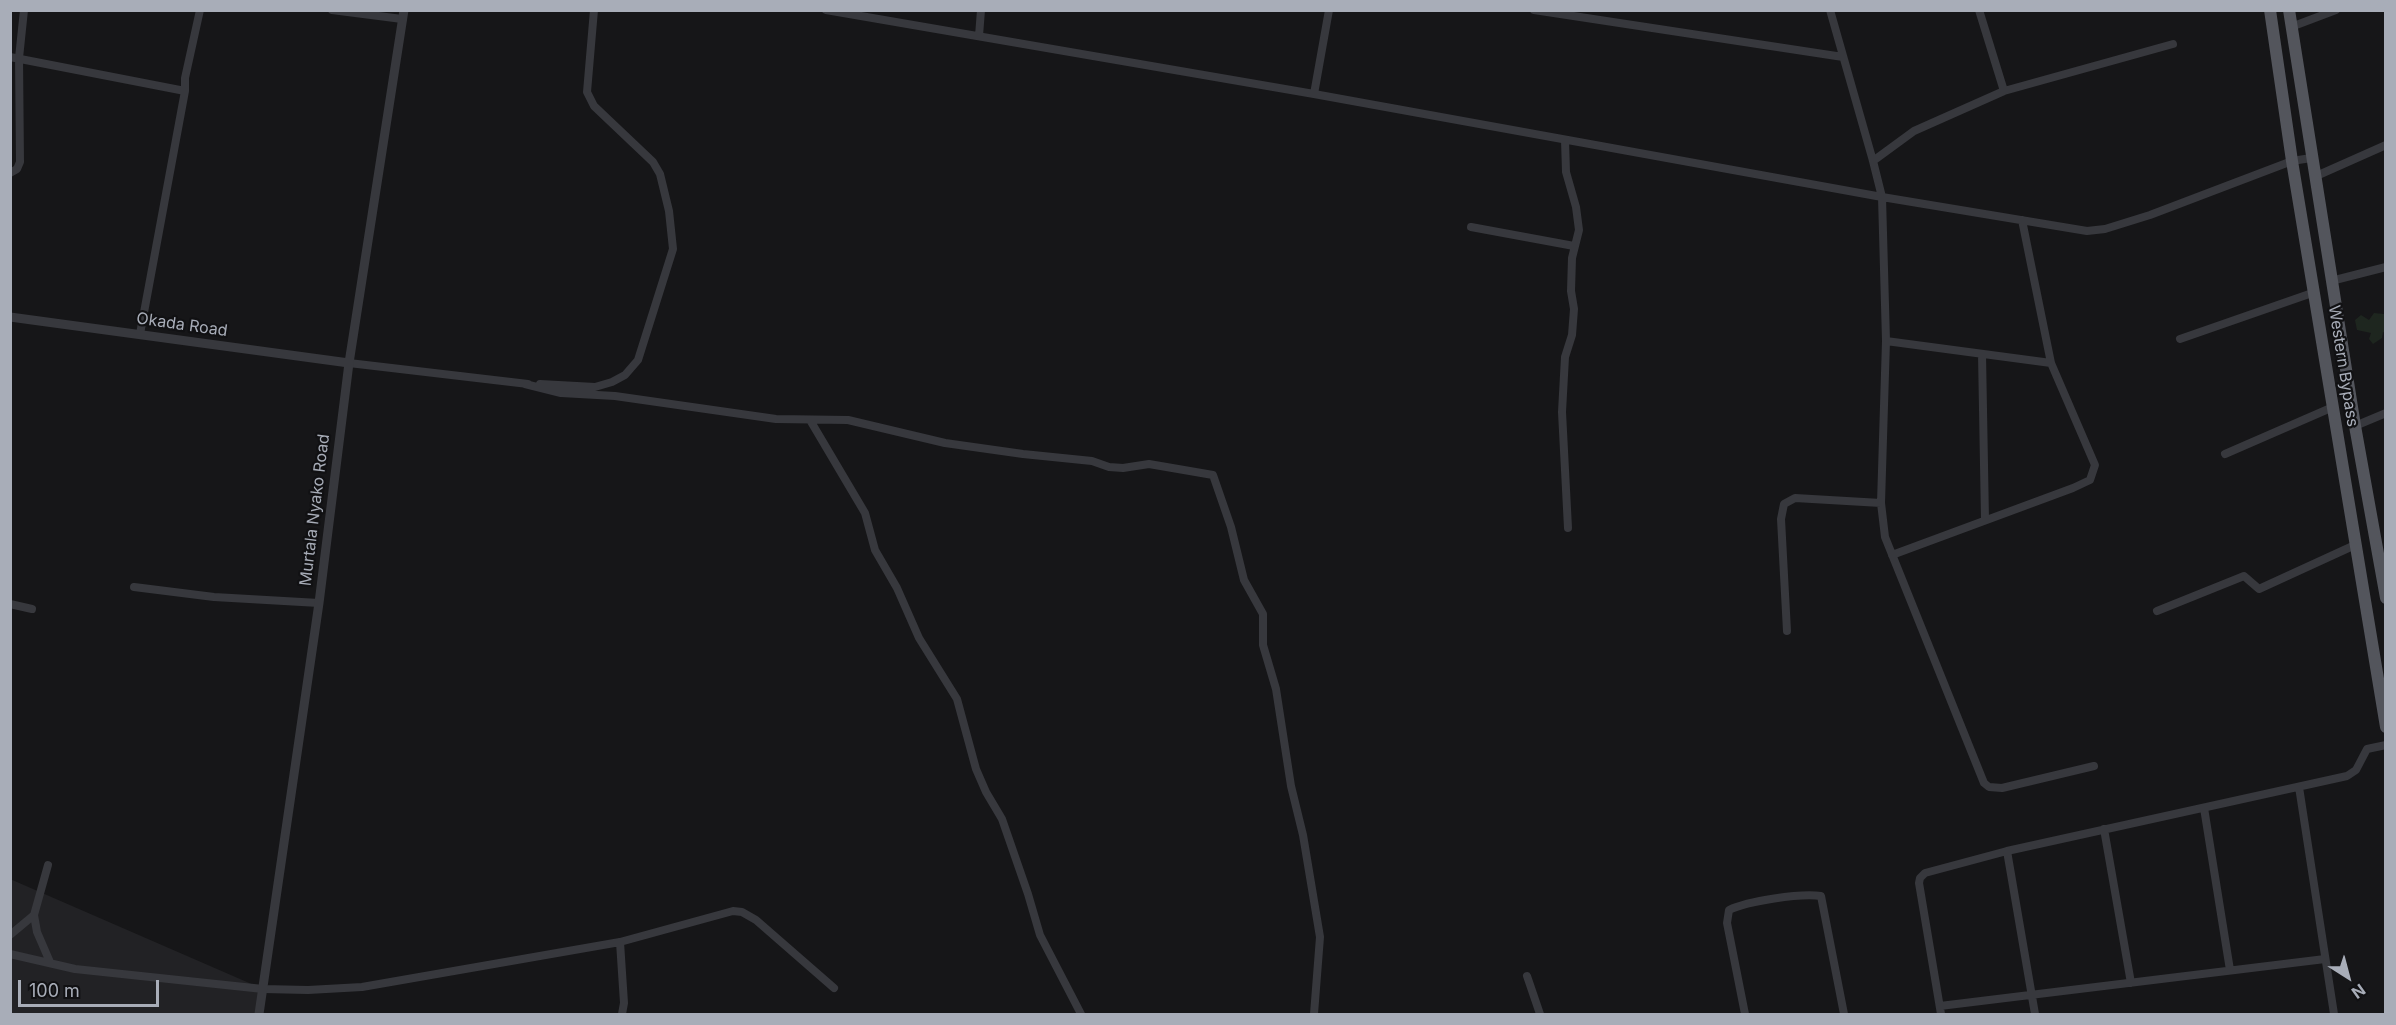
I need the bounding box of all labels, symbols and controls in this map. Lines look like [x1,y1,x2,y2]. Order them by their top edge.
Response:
street label: Western Bypass [2324,304,2362,428]
street label: Okada Road [135,309,229,341]
street label: Murtala Nyako Road [296,433,334,587]
north arrow [2318,947,2378,1007]
scale bar [21,968,162,1006]
text: 100 m [29,980,80,1001]
text: N [2348,980,2369,1003]

